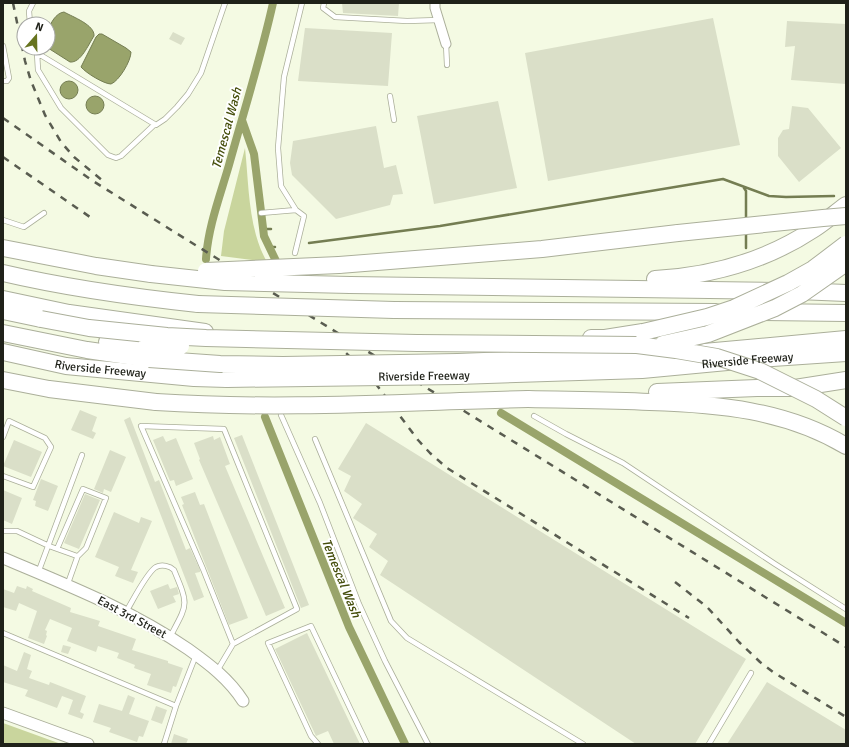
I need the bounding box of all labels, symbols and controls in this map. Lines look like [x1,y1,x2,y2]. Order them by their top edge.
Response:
north arrow [16,16,56,56]
text: N [33,20,45,34]
water label: Temescal Wash [208,85,246,171]
street label: Riverside Freeway [701,350,794,372]
street label: Riverside Freeway [53,357,147,382]
street label: Riverside Freeway [378,368,470,385]
water label: Temescal Wash [318,537,365,621]
street label: East 3rd Street [95,593,169,642]

